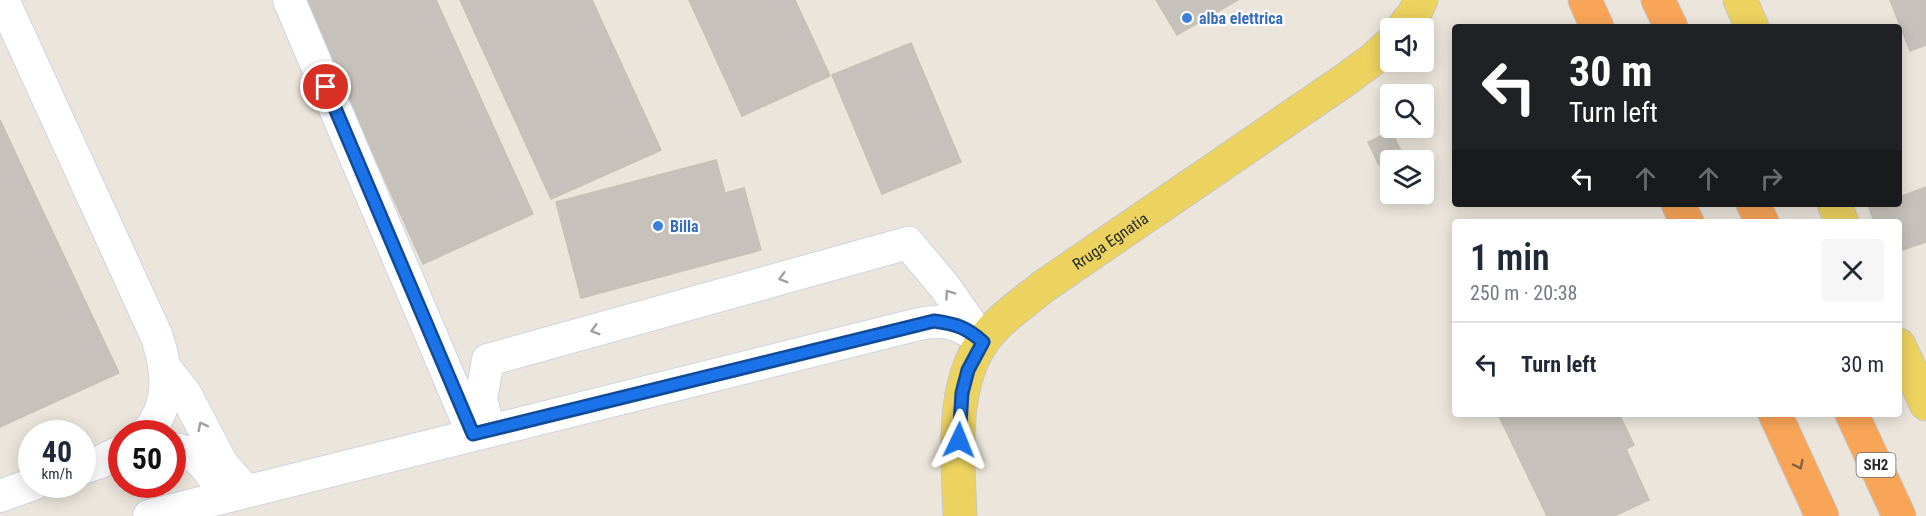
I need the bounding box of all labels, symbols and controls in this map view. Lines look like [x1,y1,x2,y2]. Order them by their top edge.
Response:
place label: alba elettrica [1199,9,1284,28]
marker: alba elettrica [1180,11,1194,25]
map controls [1380,18,1434,204]
button: sound [1380,18,1434,72]
text: 30 m [1569,47,1652,96]
icon: left [1470,48,1548,126]
pin [300,61,351,112]
icon: arrive [309,70,342,103]
button: search [1380,84,1434,138]
text: Turn left [1569,97,1658,129]
button: layers [1380,150,1434,204]
icon: left [1566,162,1599,195]
icon: ahead [1629,162,1662,195]
icon: ahead [1692,162,1725,195]
icon: right [1755,162,1788,195]
street label: Rruga Egnatia [1069,209,1152,274]
place label: Billa [670,217,699,236]
marker: Billa [651,219,665,233]
text: 1 min [1470,237,1550,279]
button: close [1821,239,1884,302]
one-way arrow [778,270,788,283]
text: 250 m · 20:38 [1470,281,1577,305]
one-way arrow [945,289,956,300]
one-way arrow [590,323,601,335]
icon: left [1470,348,1503,381]
text: Turn left [1521,352,1596,377]
text: 30 m [1841,352,1884,377]
position arrow [927,408,991,472]
speed limit sign: 50 [108,420,186,498]
one-way arrow [198,422,209,432]
text: 40 [42,434,72,469]
road number: SH2 [1856,453,1896,477]
one-way arrow [1792,459,1804,470]
text: km/h [42,465,72,483]

